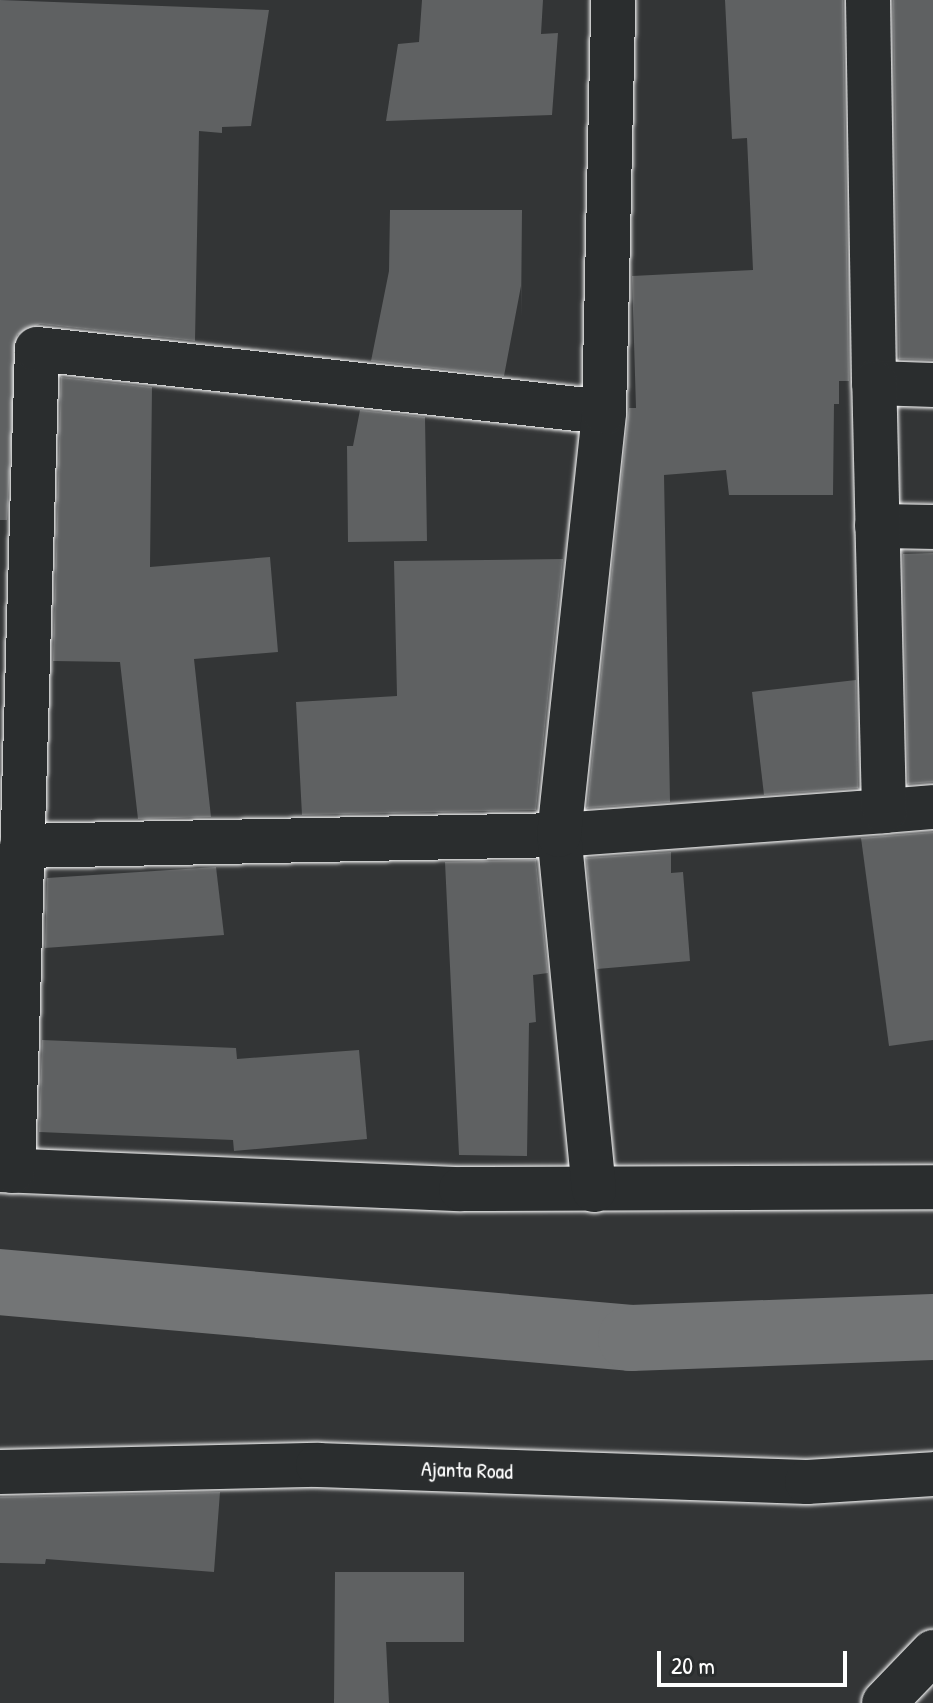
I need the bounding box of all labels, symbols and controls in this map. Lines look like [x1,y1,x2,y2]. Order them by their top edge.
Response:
street label: Ajanta Road [421,1455,513,1485]
scale bar [661,1635,851,1685]
text: 20 m [671,1649,715,1681]

